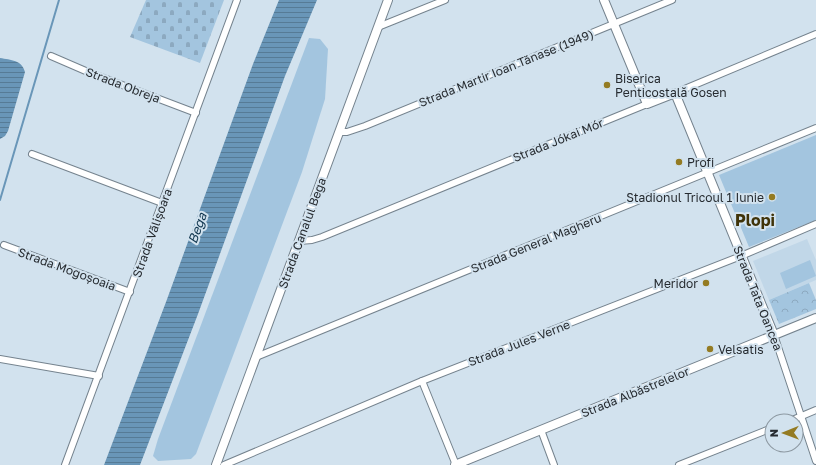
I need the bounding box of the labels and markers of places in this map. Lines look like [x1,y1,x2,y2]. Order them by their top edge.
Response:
place label: Biserica Penticostală Gosen [615,71,727,100]
marker: Biserica Penticostală Gosen [602,80,612,90]
place label: Profi [687,155,714,170]
marker: Profi [674,157,684,167]
place label: Stadionul Tricoul 1 Iunie [626,190,764,205]
marker: Stadionul Tricoul 1 Iunie [767,192,777,202]
place label: Meridor [654,276,698,291]
marker: Meridor [701,278,711,288]
place label: Velsatis [718,342,764,357]
marker: Velsatis [705,344,715,354]

